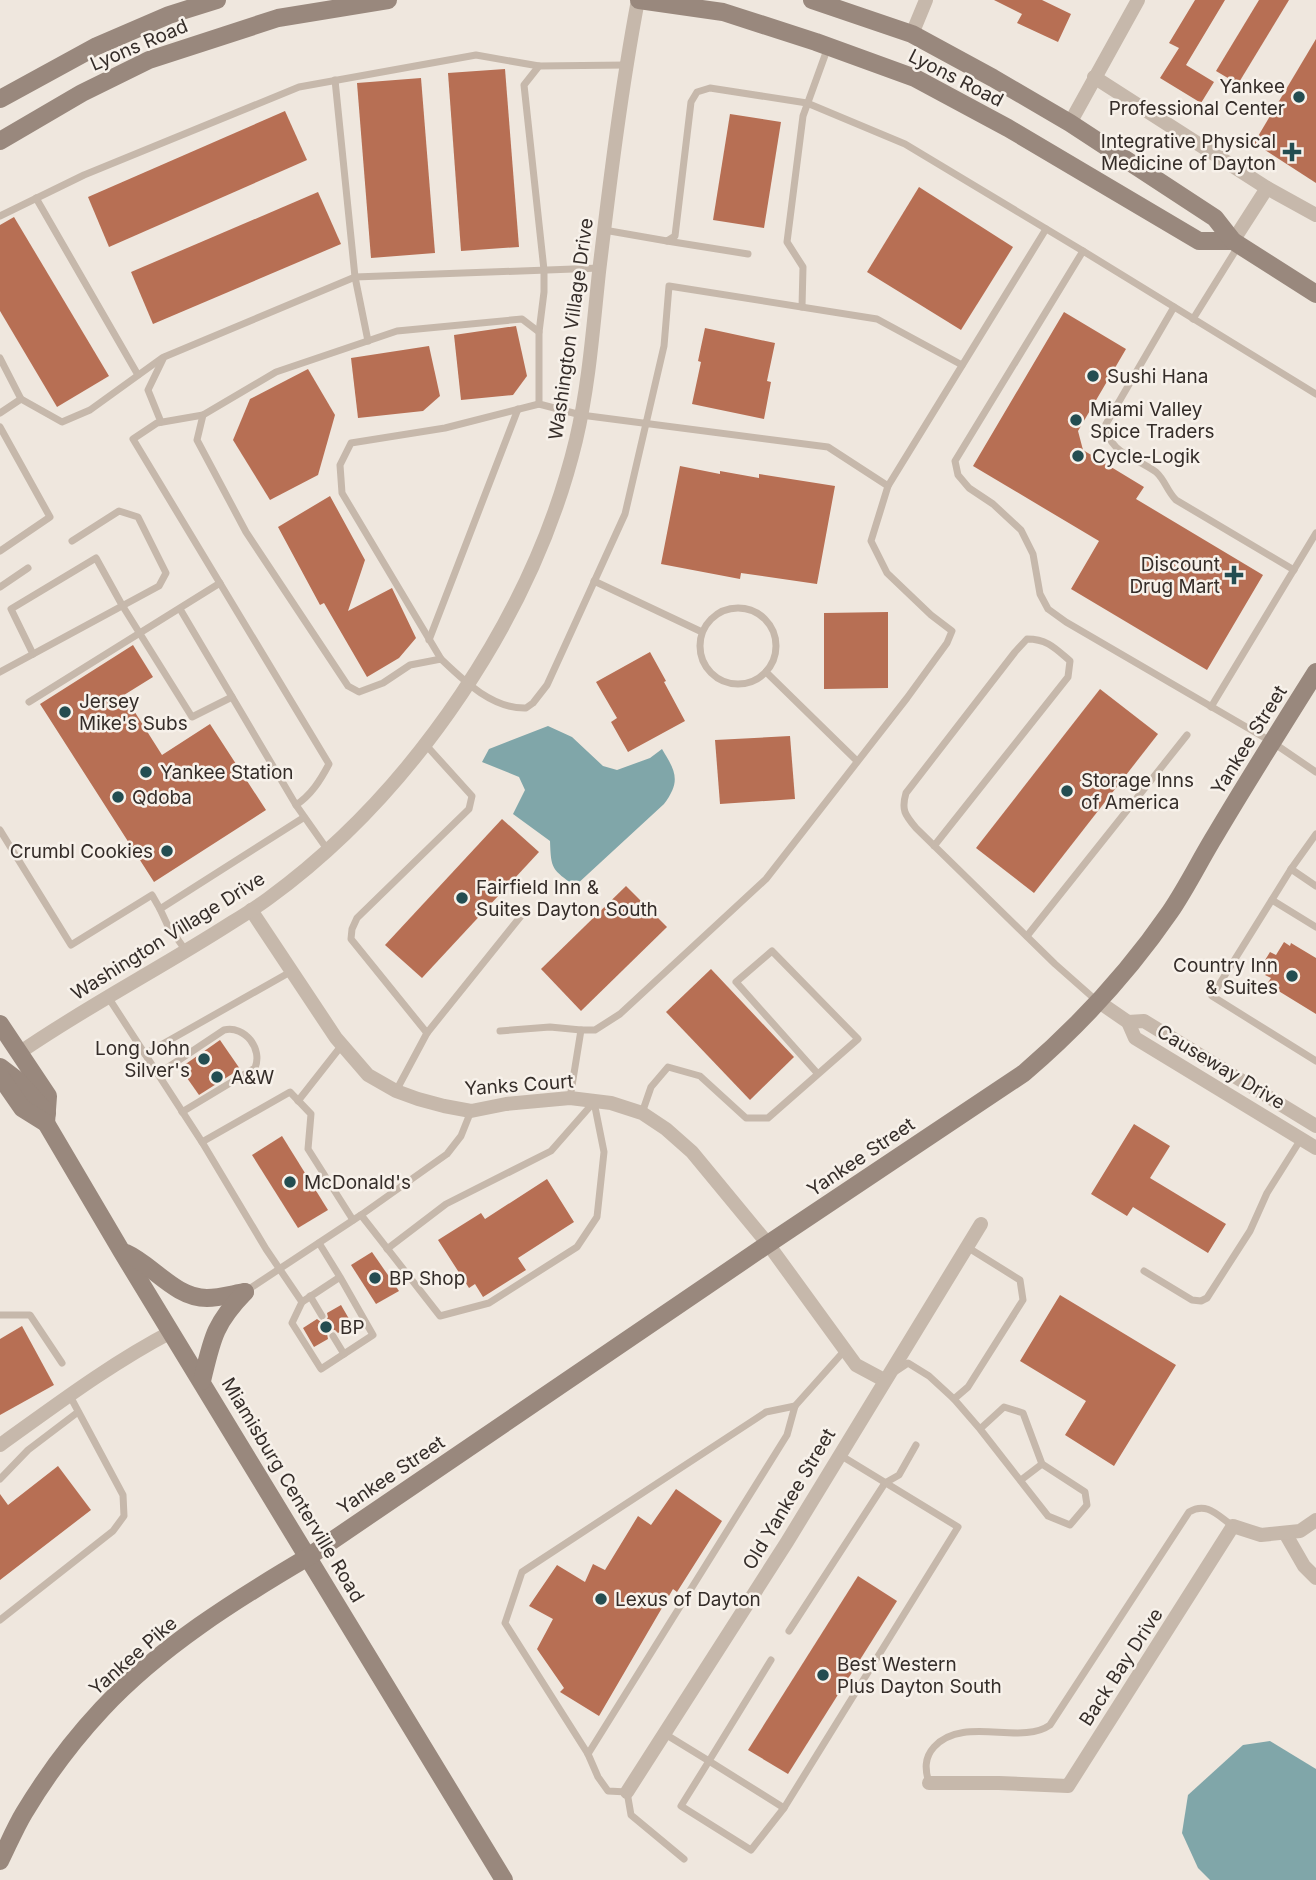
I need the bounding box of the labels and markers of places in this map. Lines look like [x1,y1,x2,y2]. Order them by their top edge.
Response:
place label: Yankee Professional Center [1109,75,1285,120]
marker: Yankee Professional Center [1291,89,1307,105]
place label: Integrative Physical Medicine of Dayton [1101,130,1276,175]
marker: Integrative Physical Medicine of Dayton [1282,142,1302,162]
place label: Sushi Hana [1107,365,1208,388]
marker: Sushi Hana [1085,368,1101,384]
place label: Miami Valley Spice Traders [1090,398,1215,443]
marker: Miami Valley Spice Traders [1068,412,1084,428]
place label: Cycle-Logik [1092,445,1201,468]
marker: Cycle-Logik [1070,448,1086,464]
place label: Discount Drug Mart [1129,553,1220,598]
marker: Discount Drug Mart [1226,567,1242,583]
place label: Jersey Mike's Subs [79,690,188,735]
marker: Jersey Mike's Subs [57,704,73,720]
place label: Yankee Station [160,761,294,784]
marker: Yankee Station [138,764,154,780]
place label: Storage Inns of America [1081,769,1194,814]
marker: Storage Inns of America [1059,783,1075,799]
place label: Qdoba [132,786,192,809]
marker: Qdoba [110,789,126,805]
place label: Crumbl Cookies [10,840,153,863]
marker: Crumbl Cookies [159,843,175,859]
place label: Fairfield Inn & Suites Dayton South [476,876,658,921]
marker: Fairfield Inn & Suites Dayton South [454,890,470,906]
place label: Country Inn & Suites [1173,954,1278,999]
marker: Country Inn & Suites [1284,968,1300,984]
place label: Long John Silver's [95,1037,190,1082]
marker: Long John Silver's [196,1051,212,1067]
place label: A&W [231,1066,275,1089]
marker: A&W [209,1069,225,1085]
place label: McDonald's [304,1171,411,1194]
marker: McDonald's [282,1174,298,1190]
place label: BP Shop [389,1267,465,1290]
marker: BP Shop [367,1270,383,1286]
place label: BP [340,1316,365,1339]
marker: BP [318,1319,334,1335]
place label: Lexus of Dayton [615,1588,761,1611]
marker: Lexus of Dayton [593,1591,609,1607]
place label: Best Western Plus Dayton South [837,1653,1002,1698]
marker: Best Western Plus Dayton South [815,1667,831,1683]

